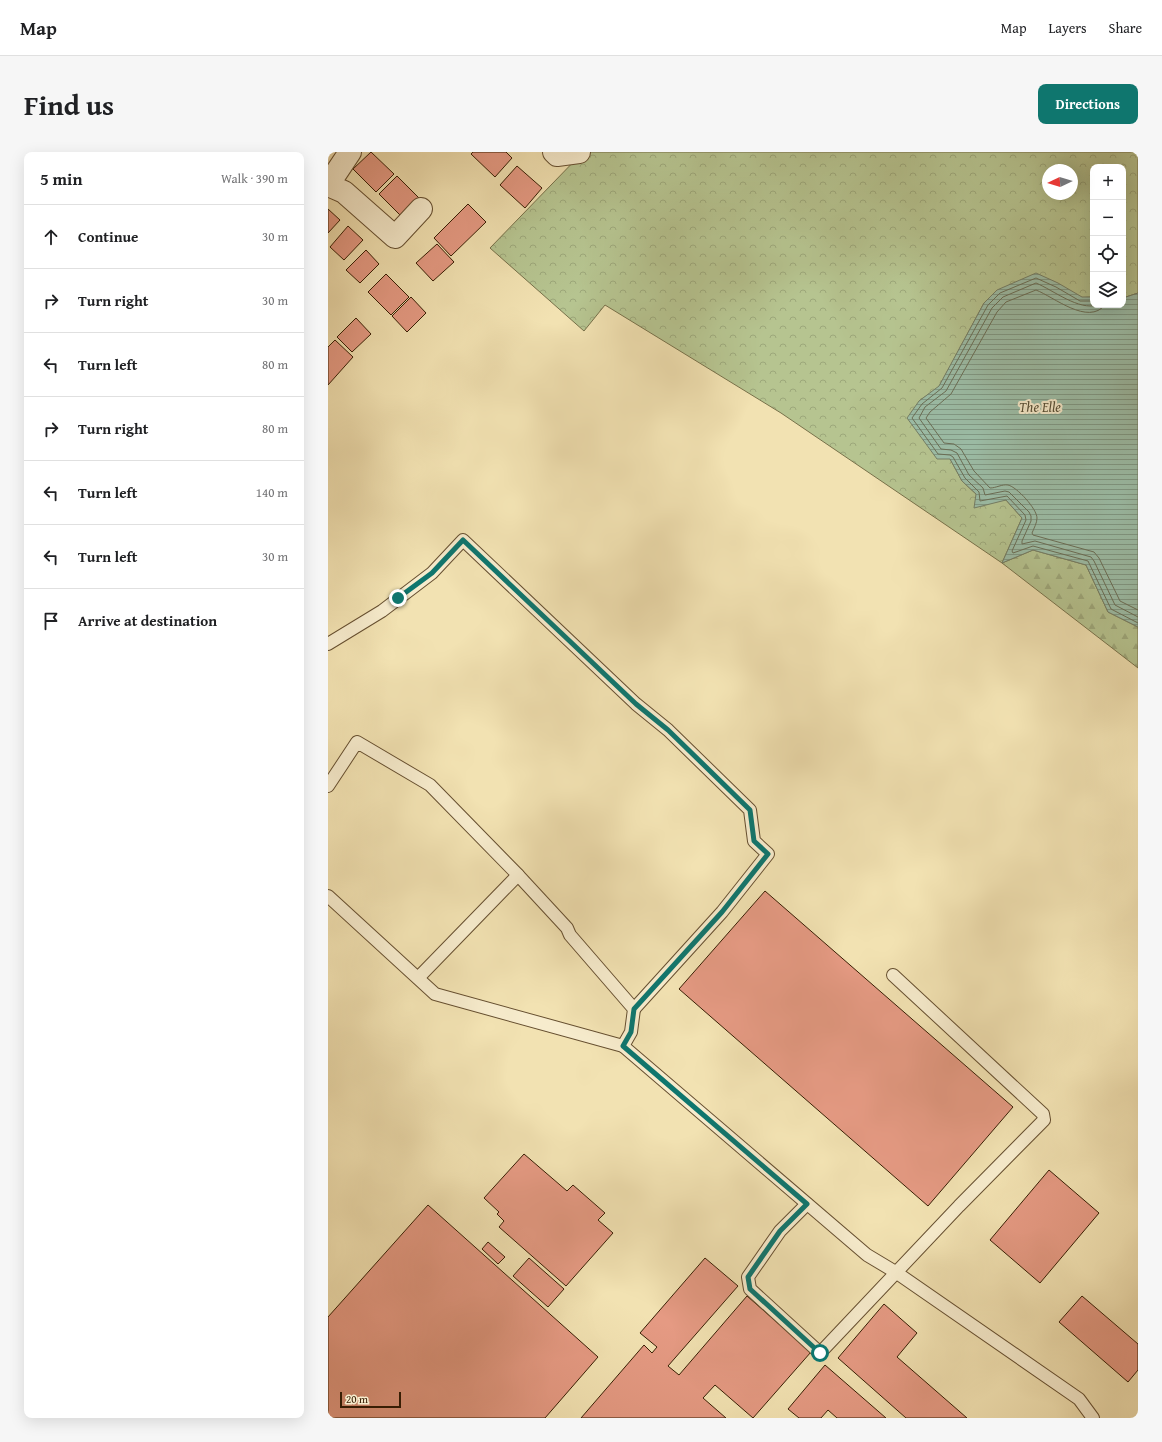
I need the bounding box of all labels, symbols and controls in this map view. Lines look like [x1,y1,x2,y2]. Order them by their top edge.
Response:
text: Map [20,14,57,42]
text: Map [1001,18,1027,38]
text: Layers [1049,18,1087,38]
text: Share [1109,18,1142,38]
text: Find us [24,84,114,125]
button: Directions [1038,84,1138,124]
north arrow [1042,164,1078,200]
map controls [1090,164,1126,308]
button: + [1090,164,1126,200]
text: 5 min [40,166,82,191]
text: Walk · 390 m [221,169,288,188]
button: − [1090,200,1126,236]
icon: ahead [40,226,62,248]
text: Continue [78,226,139,247]
text: 30 m [262,227,288,246]
button: locate [1090,236,1126,272]
button: layers [1090,272,1126,308]
icon: right [40,290,62,312]
text: Turn right [78,290,149,311]
text: 30 m [262,291,288,310]
icon: left [40,354,62,376]
text: Turn left [78,354,137,375]
text: 80 m [262,355,288,374]
water label: The Elle [1019,397,1061,417]
icon: right [40,418,62,440]
text: Turn right [78,418,149,439]
text: 80 m [262,419,288,438]
icon: left [40,482,62,504]
text: Turn left [78,482,137,503]
text: 140 m [256,483,288,502]
icon: left [40,546,62,568]
text: Turn left [78,546,137,567]
text: 30 m [262,547,288,566]
route end [389,589,407,607]
icon: arrive [40,610,62,632]
text: Arrive at destination [78,610,217,631]
route start [811,1344,829,1362]
scale bar [340,1390,401,1409]
text: 20 m [346,1391,368,1407]

